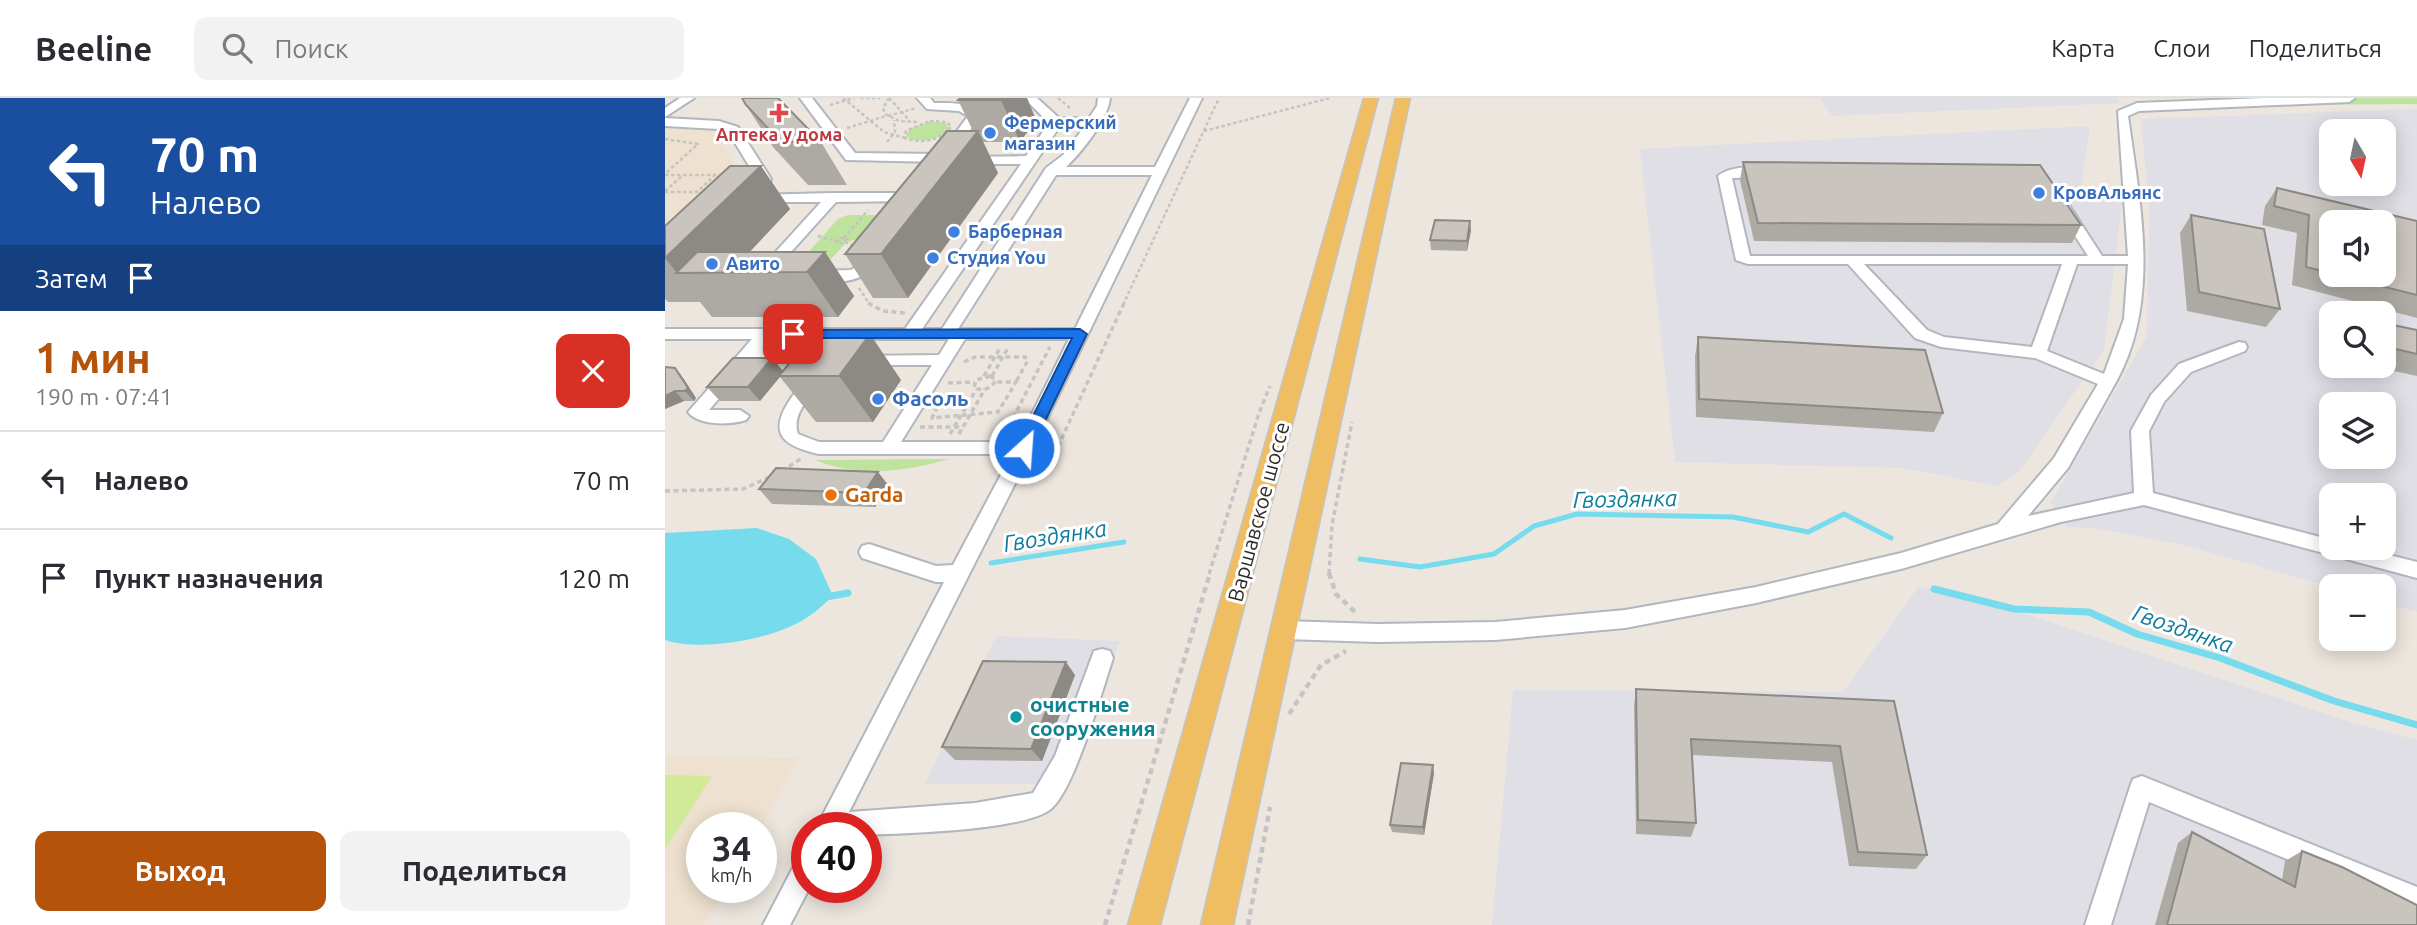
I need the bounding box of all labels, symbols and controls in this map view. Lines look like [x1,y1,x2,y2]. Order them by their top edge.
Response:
search box [194,17,684,80]
icon: search [218,29,256,67]
text: Beeline [35,30,152,67]
text: Поиск [274,34,348,63]
text: Карта [2051,35,2115,62]
text: Слои [2153,35,2211,62]
text: Поделиться [2249,35,2382,62]
marker: Аптека у дома [771,105,787,121]
place label: Фермерский магазин [1004,112,1117,153]
north arrow [2319,119,2396,196]
map controls [2319,119,2396,651]
place label: Аптека у дома [716,124,842,144]
marker: Фермерский магазин [982,125,998,141]
icon: left [35,126,126,217]
text: 70 m [150,126,259,181]
place label: КровАльянс [2053,182,2161,202]
text: Налево [150,184,262,220]
marker: КровАльянс [2031,185,2047,201]
button: sound [2319,210,2396,287]
place label: Барберная [968,221,1063,241]
marker: Барберная [946,224,962,240]
place label: Студия You [947,247,1046,267]
marker: Студия You [925,250,941,266]
place label: Авито [726,253,780,273]
marker: Авито [704,256,720,272]
icon: arrive [122,259,160,297]
text: Затем [35,264,108,293]
button: search [2319,301,2396,378]
pin [763,304,823,364]
icon: arrive [774,315,812,353]
text: 1 мин [35,334,151,381]
button: close [556,334,630,408]
text: 190 m · 07:41 [35,384,173,409]
place label: Фасоль [892,386,969,410]
marker: Фасоль [870,391,886,407]
button: layers [2319,392,2396,469]
position arrow [987,411,1061,485]
street label: Варшавское шоссе [1222,419,1294,604]
icon: left [35,461,73,499]
text: Налево [94,466,189,495]
text: 70 m [572,466,630,495]
place label: Garda [845,482,903,506]
button: + [2319,483,2396,560]
water label: Гвоздянка [1573,485,1677,512]
marker: Garda [823,487,839,503]
water label: Гвоздянка [1001,515,1108,556]
icon: arrive [35,559,73,597]
text: Пункт назначения [94,564,324,593]
text: 120 m [558,564,630,593]
button: − [2319,574,2396,651]
water label: Гвоздянка [2130,600,2237,657]
place label: очистные сооружения [1030,692,1156,740]
marker: очистные сооружения [1008,709,1024,725]
speed limit sign: 40 [791,812,882,903]
text: 34 [712,828,751,868]
button: Выход [35,831,326,911]
button: Поделиться [340,831,630,911]
text: km/h [711,865,752,885]

